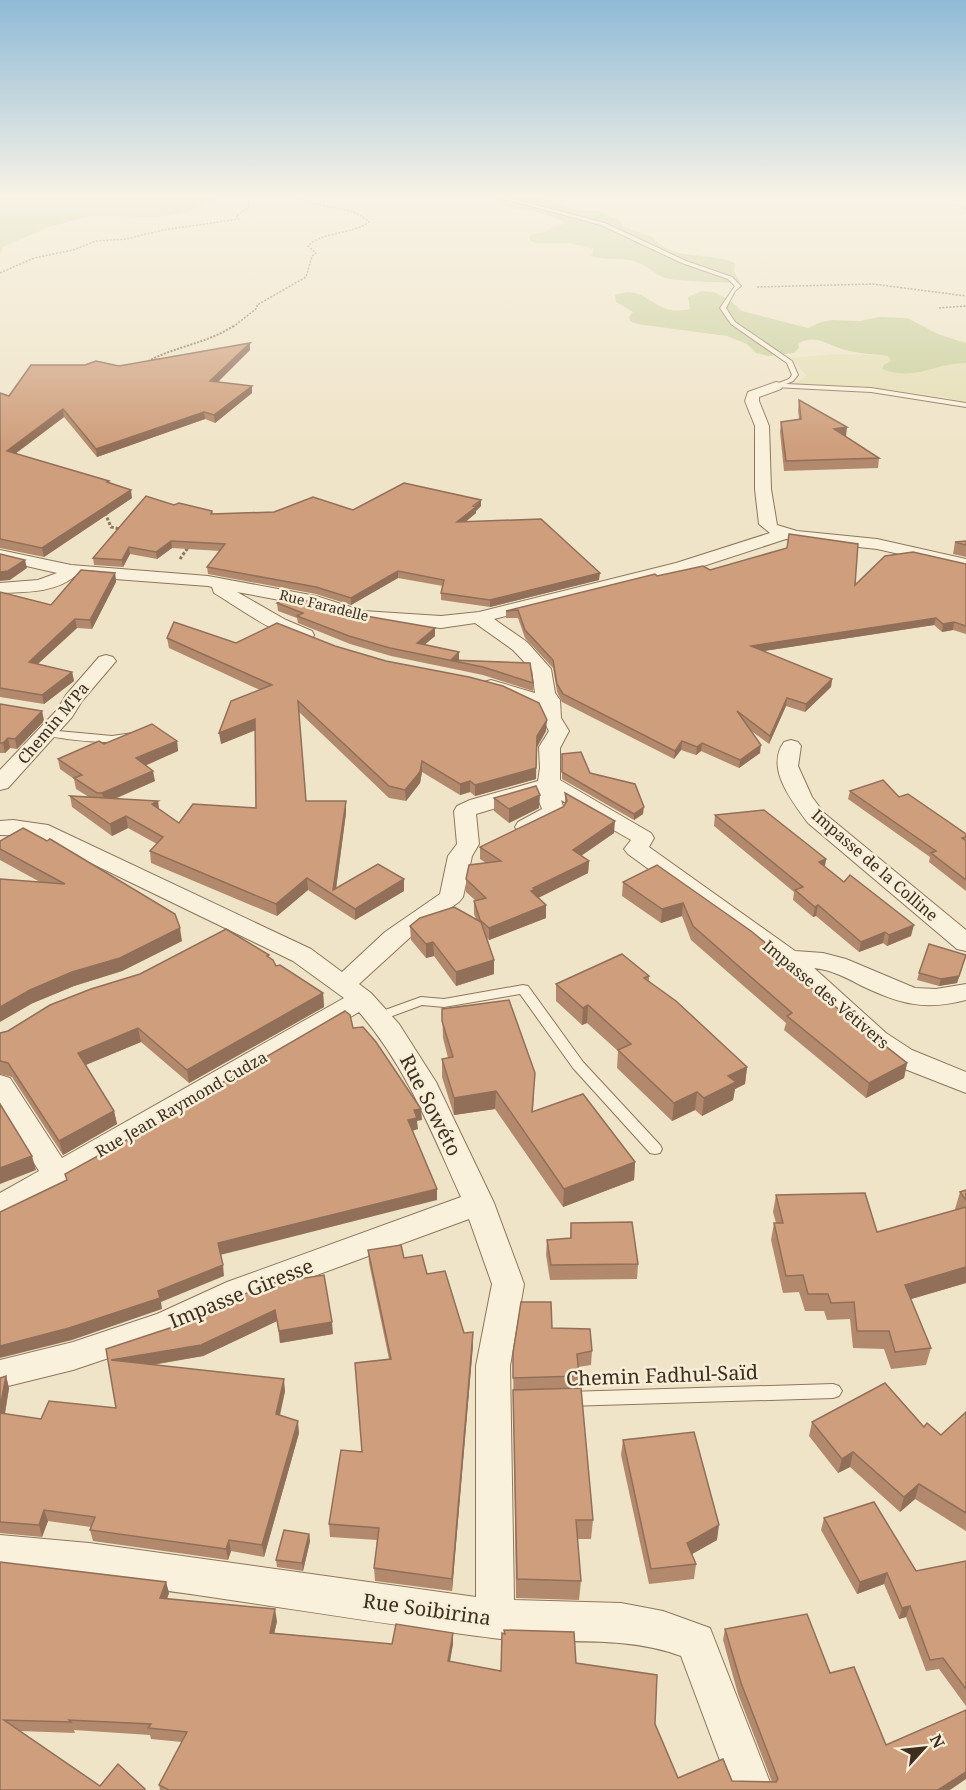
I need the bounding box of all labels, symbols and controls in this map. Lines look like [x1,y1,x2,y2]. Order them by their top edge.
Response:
street label: Rue Faradelle [277,585,371,625]
street label: Chemin M'Pa [12,677,94,769]
street label: Impasse de la Colline [807,804,943,926]
street label: Impasse des Vétivers [758,935,894,1053]
street label: Rue Jean Raymond Cudza [91,1046,271,1162]
street label: Rue Sowéto [394,1050,468,1160]
street label: Impasse Giresse [165,1252,317,1334]
street label: Chemin Fadhul-Saïd [565,1358,759,1392]
street label: Rue Soibirina [361,1587,493,1631]
north arrow [894,1718,954,1778]
text: N [925,1731,950,1752]

